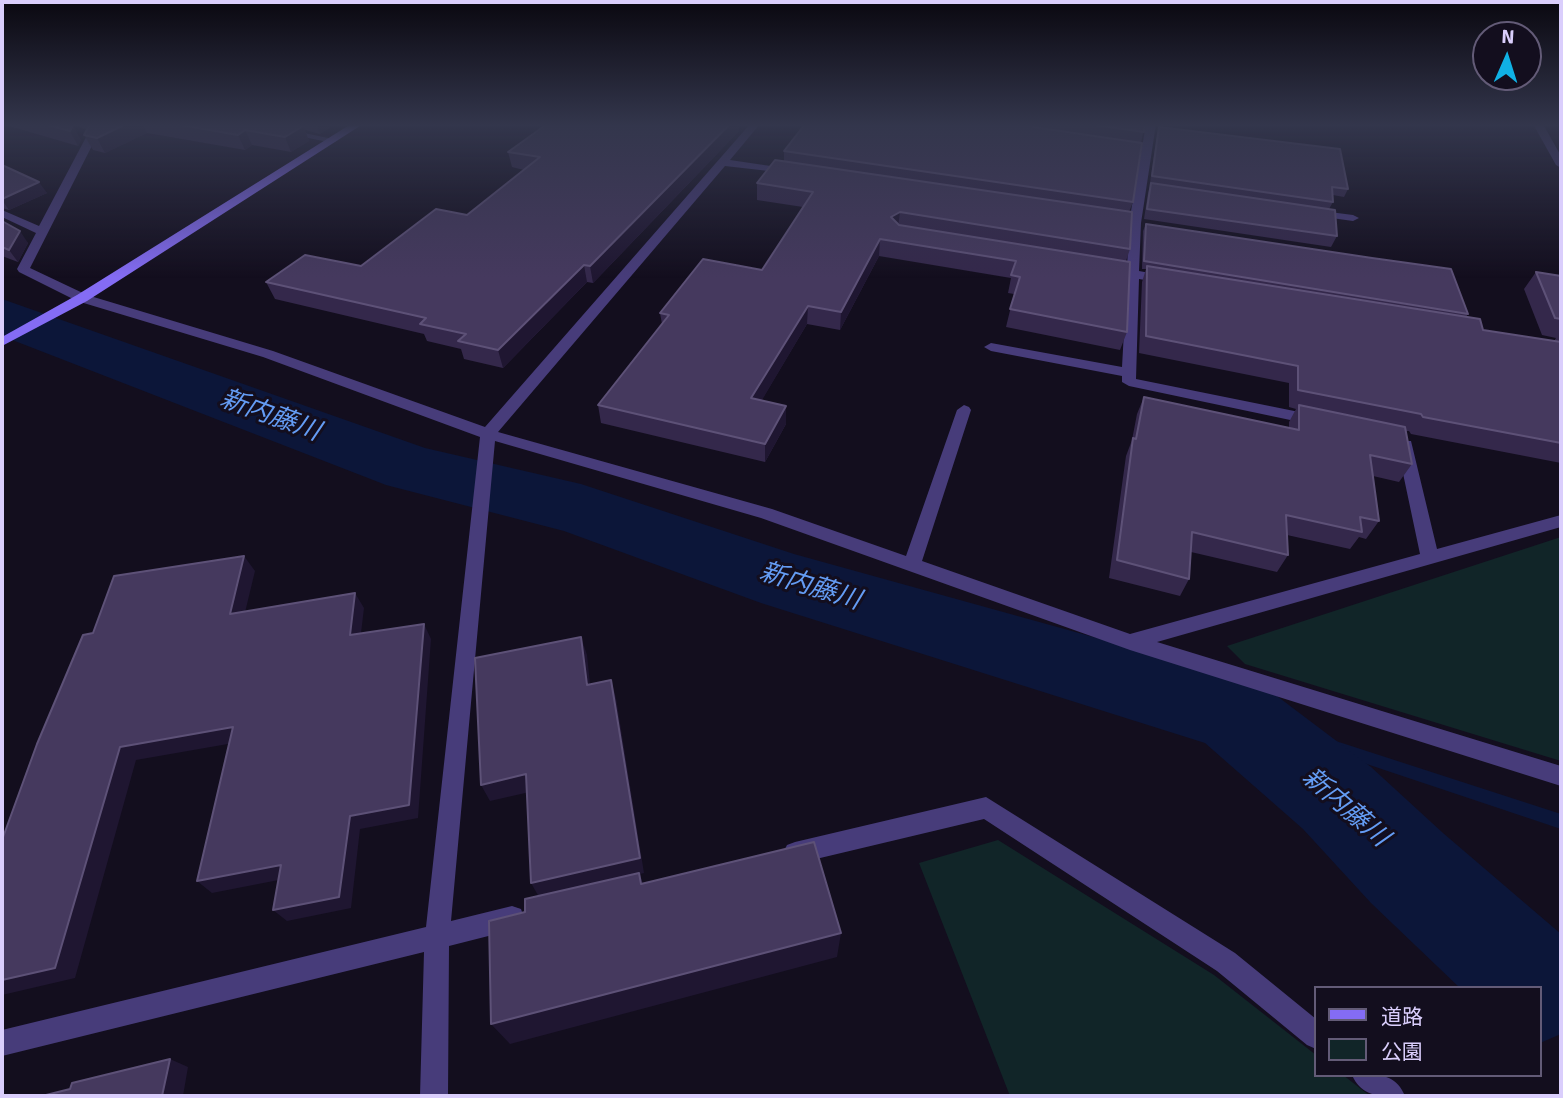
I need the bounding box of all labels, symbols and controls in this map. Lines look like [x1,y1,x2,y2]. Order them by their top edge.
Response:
north arrow [1472,21,1542,91]
text: N [1501,25,1515,49]
water label: 新内藤川 [216,384,324,448]
water label: 新内藤川 [756,557,864,617]
water label: 新内藤川 [1296,762,1394,854]
legend [1314,986,1542,1077]
text: 道路 [1381,1004,1423,1030]
text: 公園 [1381,1039,1423,1065]

